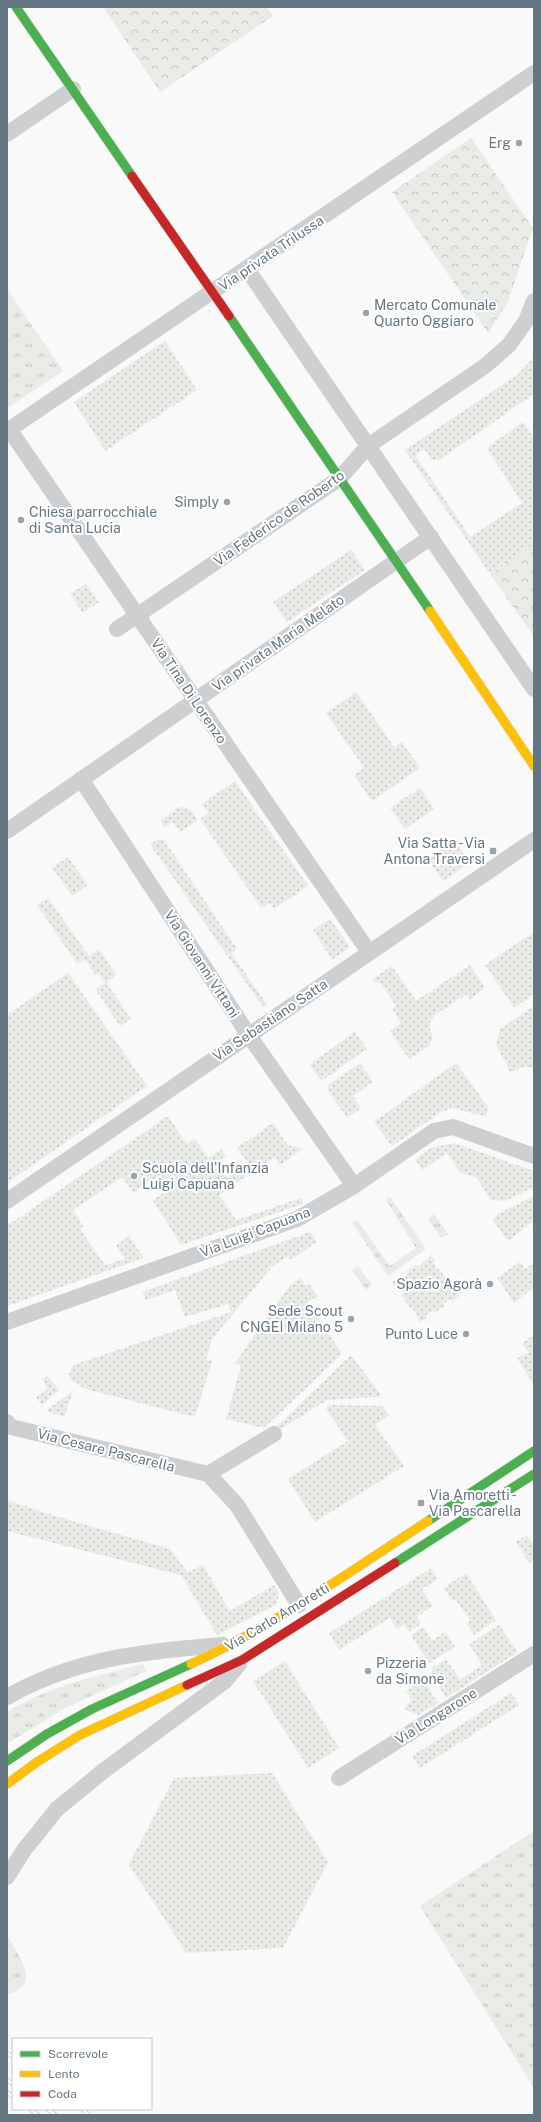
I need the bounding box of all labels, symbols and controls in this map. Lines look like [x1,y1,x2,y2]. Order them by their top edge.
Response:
place label: Erg [489,135,511,151]
marker: Erg [514,138,524,148]
street label: Via privata Trilussa [215,212,327,294]
place label: Mercato Comunale Quarto Oggiaro [374,297,497,329]
marker: Mercato Comunale Quarto Oggiaro [361,308,371,318]
street label: Via Federico de Roberto [211,467,347,569]
place label: Simply [174,494,219,510]
marker: Simply [222,497,232,507]
place label: Chiesa parrocchiale di Santa Lucia [29,504,157,536]
marker: Chiesa parrocchiale di Santa Lucia [16,515,26,525]
street label: Via privata Maria Melato [209,591,347,695]
street label: Via Tina Di Lorenzo [148,635,230,747]
place label: Via Satta - Via Antona Traversi [384,835,485,867]
marker: Via Satta - Via Antona Traversi [488,846,498,856]
street label: Via Giovanni Vittani [161,907,243,1021]
street label: Via Sebastiano Satta [210,976,330,1064]
place label: Scuola dell'Infanzia Luigi Capuana [142,1160,269,1192]
marker: Scuola dell'Infanzia Luigi Capuana [129,1171,139,1181]
street label: Via Luigi Capuana [198,1204,312,1260]
place label: Spazio Agorà [396,1276,482,1292]
marker: Spazio Agorà [485,1279,495,1289]
place label: Sede Scout CNGEI Milano 5 [240,1303,343,1335]
marker: Sede Scout CNGEI Milano 5 [346,1314,356,1324]
place label: Punto Luce [385,1326,458,1342]
marker: Punto Luce [461,1329,471,1339]
street label: Via Cesare Pascarella [36,1425,176,1475]
place label: Via Amoretti - Via Pascarella [429,1487,521,1519]
marker: Via Amoretti - Via Pascarella [416,1498,426,1508]
street label: Via Carlo Amoretti [222,1580,332,1654]
place label: Pizzeria da Simone [376,1655,445,1687]
marker: Pizzeria da Simone [363,1666,373,1676]
street label: Via Longarone [392,1684,480,1748]
legend [12,2038,152,2110]
text: Scorrevole [48,2047,108,2061]
text: Lento [48,2067,80,2081]
text: Coda [48,2087,77,2101]

